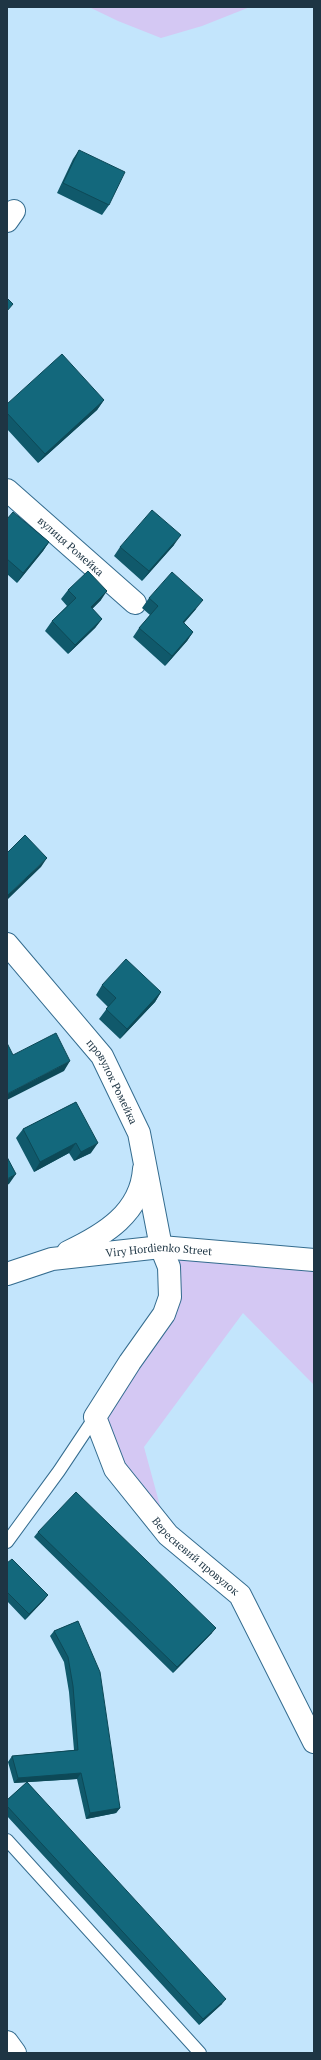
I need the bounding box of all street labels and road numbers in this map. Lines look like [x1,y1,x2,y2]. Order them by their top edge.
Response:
street label: вулиця Ромейка [35,513,107,579]
street label: провулок Ромейка [83,1036,141,1127]
street label: Viry Hordienko Street [105,1240,213,1260]
street label: Вересневий провулок [149,1514,242,1598]

